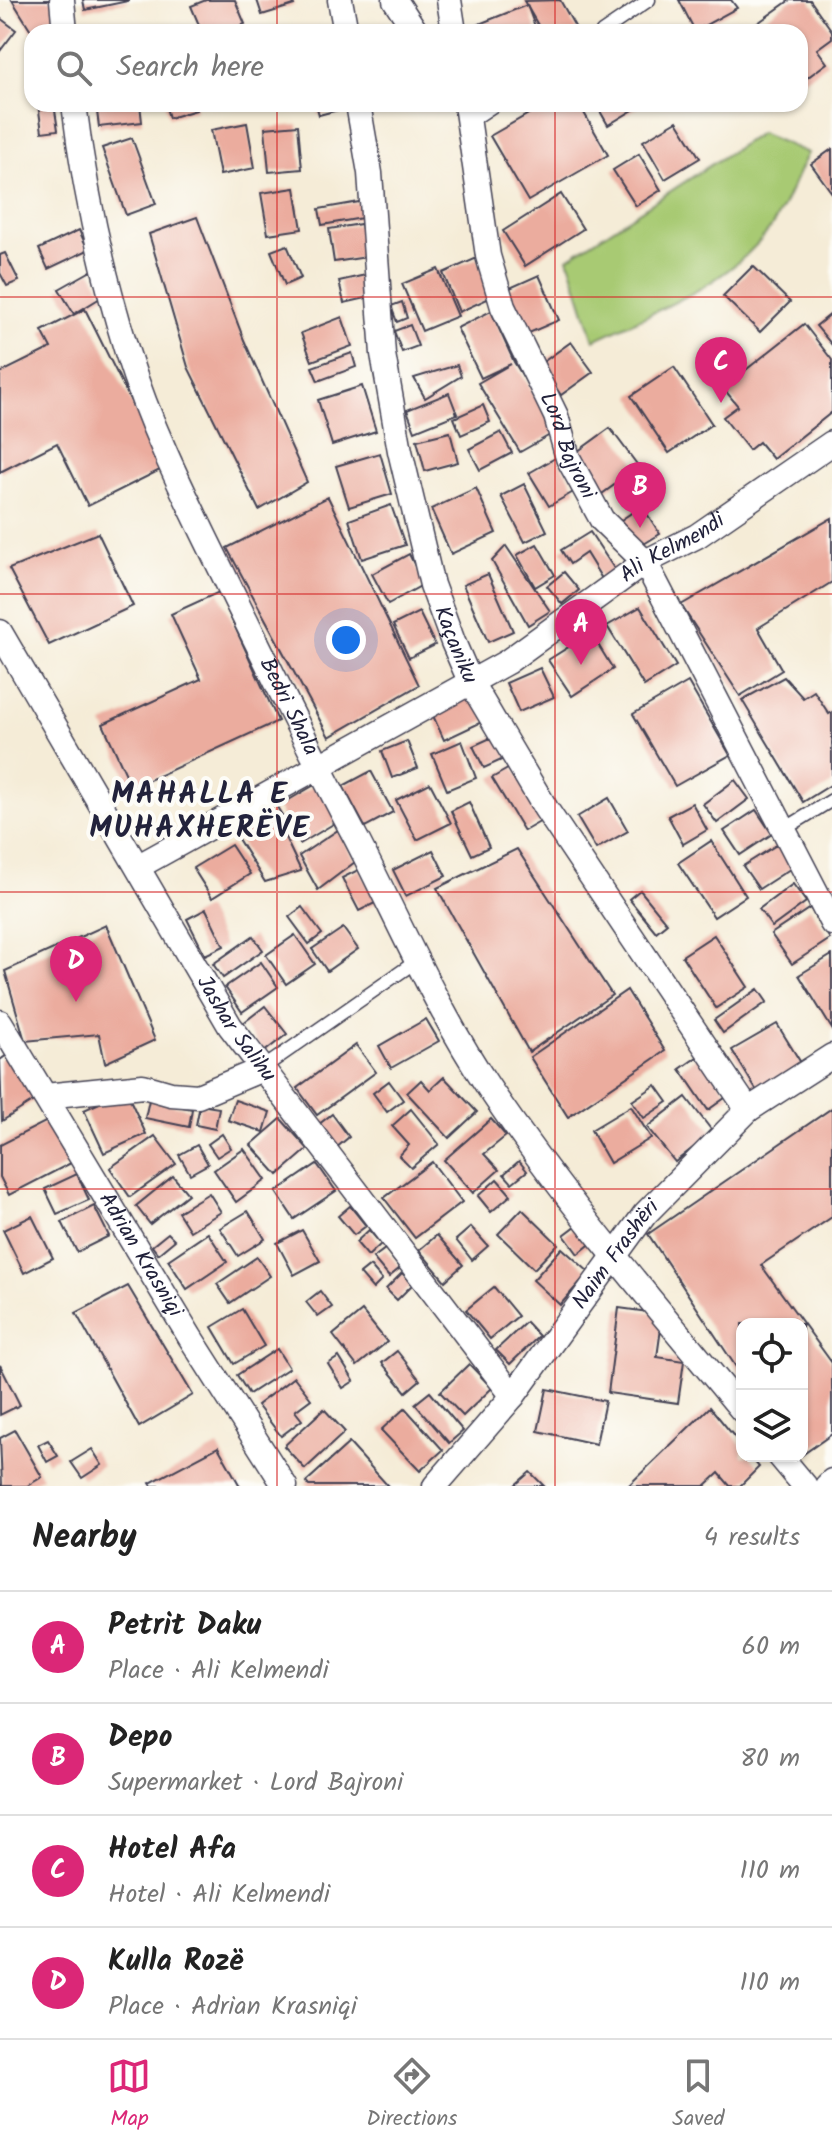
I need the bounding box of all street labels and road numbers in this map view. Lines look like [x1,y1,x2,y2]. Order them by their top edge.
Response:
street label: Lord Bajroni [530,386,605,507]
street label: Ali Kelmendi [612,504,733,592]
street label: Kaçaniku [424,601,487,690]
street label: Bedri Shala [249,652,328,762]
street label: Jashar Salihu [187,969,285,1091]
street label: Adrian Krasniqi [89,1186,192,1325]
street label: Naim Frashëri [564,1191,668,1317]

